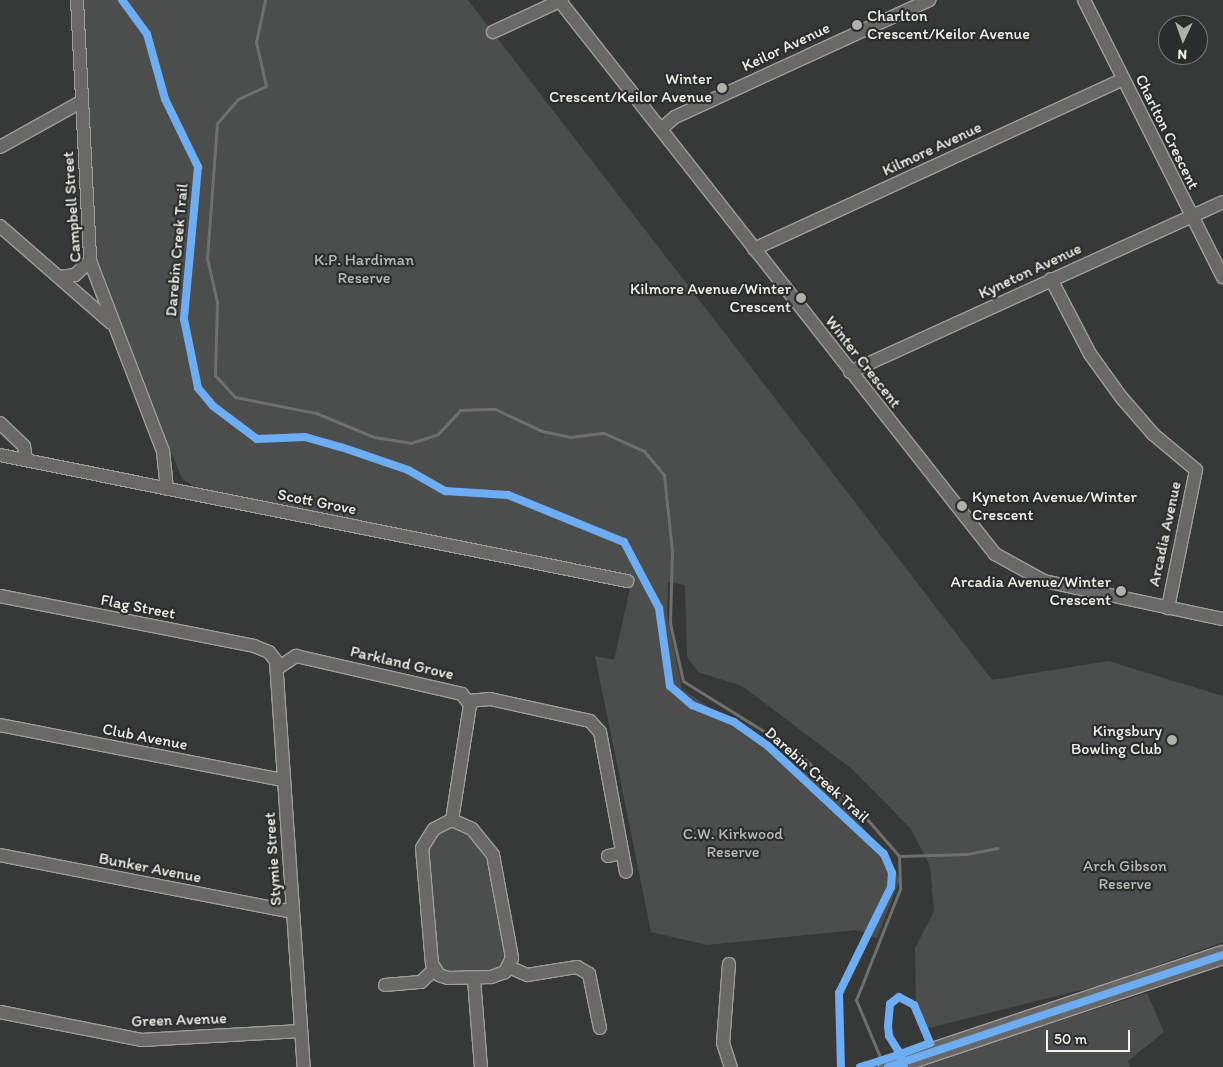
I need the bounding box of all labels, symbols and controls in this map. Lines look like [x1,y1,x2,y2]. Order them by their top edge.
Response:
place label: Charlton Crescent/Keilor Avenue [867,6,1029,44]
north arrow [1158,15,1208,65]
street label: Keilor Avenue [739,18,833,76]
marker: Charlton Crescent/Keilor Avenue [851,19,863,31]
text: N [1177,46,1187,63]
place label: Winter Crescent/Keilor Avenue [550,69,712,107]
street label: Charlton Crescent [1131,71,1203,193]
marker: Winter Crescent/Keilor Avenue [716,82,728,94]
street label: Kilmore Avenue [879,118,985,180]
street label: Campbell Street [59,151,85,263]
street label: Darebin Creek Trail [162,183,192,317]
street label: Kyneton Avenue [976,239,1084,303]
park label: K.P. Hardiman Reserve [314,250,414,288]
place label: Kilmore Avenue/Winter Crescent [630,279,791,317]
marker: Kilmore Avenue/Winter Crescent [795,292,807,304]
street label: Winter Crescent [821,312,905,412]
street label: Arcadia Avenue [1144,480,1186,588]
street label: Scott Grove [276,485,358,519]
place label: Kyneton Avenue/Winter Crescent [972,487,1136,525]
marker: Kyneton Avenue/Winter Crescent [956,500,968,512]
place label: Arcadia Avenue/Winter Crescent [951,572,1111,610]
marker: Arcadia Avenue/Winter Crescent [1115,585,1127,597]
street label: Flag Street [99,590,177,624]
street label: Parkland Grove [348,642,456,684]
street label: Club Avenue [101,719,189,755]
place label: Kingsbury Bowling Club [1071,721,1162,759]
street label: Darebin Creek Trail [761,724,873,826]
marker: Kingsbury Bowling Club [1166,734,1178,746]
street label: Stymie Street [260,812,286,906]
park label: C.W. Kirkwood Reserve [683,824,783,862]
street label: Bunker Avenue [97,849,203,887]
park label: Arch Gibson Reserve [1083,856,1167,894]
street label: Green Avenue [131,1009,227,1031]
scale bar [1048,1020,1132,1052]
text: 50 m [1054,1030,1087,1048]

